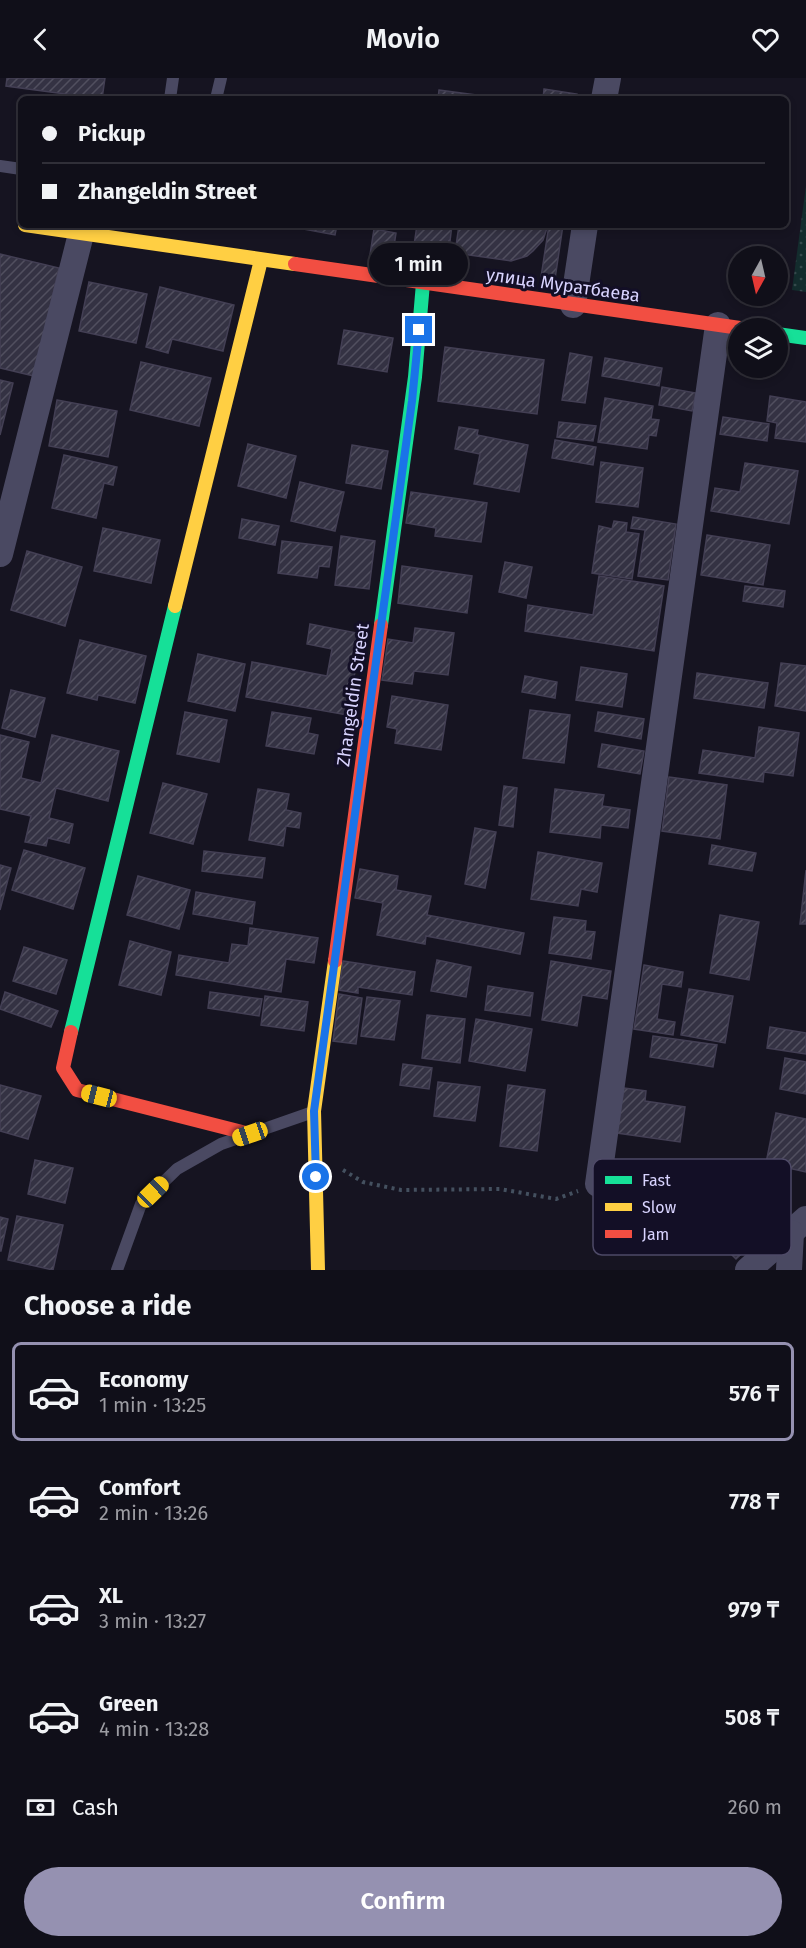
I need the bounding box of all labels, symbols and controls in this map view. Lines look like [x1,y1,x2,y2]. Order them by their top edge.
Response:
icon: back [24,23,57,56]
text: Movio [366,23,440,55]
icon: heart [749,23,782,56]
text: Pickup [78,120,146,147]
text: Zhangeldin Street [78,178,257,205]
callout: 1 min [370,243,468,285]
north arrow [728,246,788,306]
map controls [728,246,788,378]
text: 1 min [394,252,443,276]
street label: улица Муратбаева [485,263,641,307]
route end [405,316,432,343]
button: layers [728,318,788,378]
street label: Zhangeldin Street [332,622,374,768]
car [79,1083,119,1109]
car [230,1120,270,1148]
legend [593,1159,791,1255]
route start [302,1163,329,1190]
text: Fast [642,1171,671,1190]
car [134,1173,172,1211]
text: Slow [642,1198,677,1217]
text: Jam [642,1225,669,1244]
text: Choose a ride [24,1290,191,1322]
icon: car [27,1365,81,1419]
text: Economy [99,1366,188,1393]
text: 576 ₸ [729,1380,779,1407]
text: 1 min · 13:25 [99,1393,206,1417]
icon: car [27,1473,81,1527]
text: Comfort [99,1474,180,1501]
text: 778 ₸ [729,1488,779,1515]
text: 2 min · 13:26 [99,1501,208,1525]
icon: car [27,1581,81,1635]
text: XL [99,1582,123,1609]
text: 979 ₸ [728,1596,779,1623]
text: 3 min · 13:27 [99,1609,206,1633]
icon: car [27,1689,81,1743]
text: Green [99,1690,158,1717]
text: 508 ₸ [725,1704,779,1731]
text: 4 min · 13:28 [99,1717,209,1741]
icon: cash [24,1791,57,1824]
text: Cash [72,1794,119,1821]
text: 260 m [728,1795,782,1819]
button: Confirm [24,1867,782,1936]

